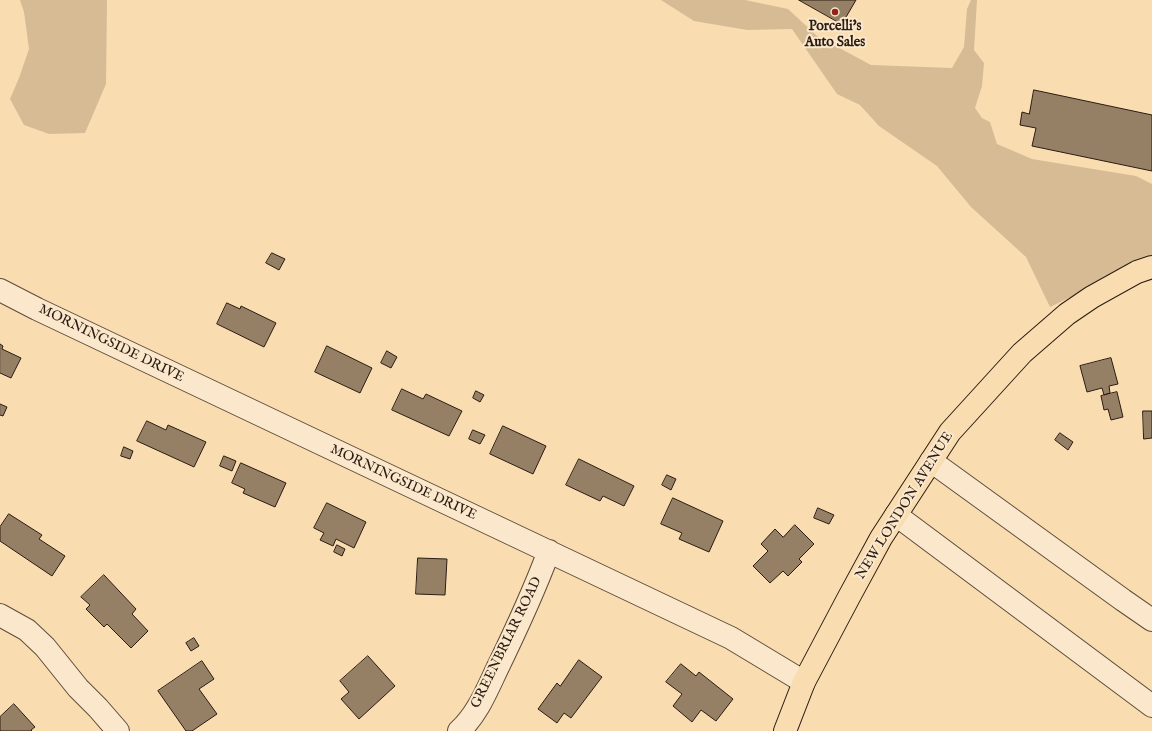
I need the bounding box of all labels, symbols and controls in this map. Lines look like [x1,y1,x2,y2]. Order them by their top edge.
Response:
marker: Porcelli's Auto Sales [830,7,840,17]
place label: Porcelli's Auto Sales [805,19,865,52]
street label: MORNINGSIDE DRIVE [36,301,186,387]
street label: NEW LONDON AVENUE [853,429,957,583]
street label: MORNINGSIDE DRIVE [327,442,479,524]
street label: GREENBRIAR ROAD [468,574,546,712]

